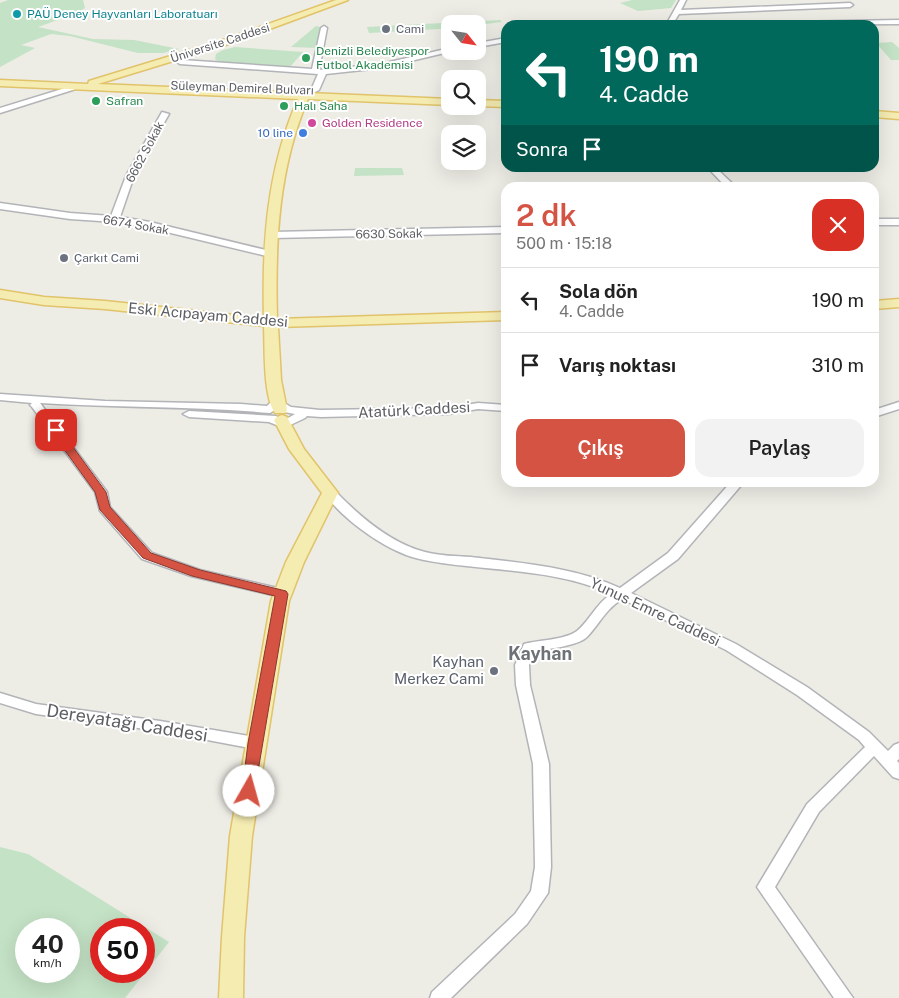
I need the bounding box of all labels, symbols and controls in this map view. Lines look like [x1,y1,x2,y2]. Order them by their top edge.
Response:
place label: PAÜ Deney Hayvanları Laboratuarı [27,7,218,21]
marker: PAÜ Deney Hayvanları Laboratuarı [11,8,23,20]
north arrow [441,15,486,60]
map controls [441,15,486,170]
street label: Üniversite Caddesi [169,20,272,66]
place label: Cami [396,22,424,36]
marker: Cami [380,23,392,35]
text: 190 m [599,39,699,80]
icon: left [516,40,581,105]
place label: Denizli Belediyespor Futbol Akademisi [316,44,429,72]
marker: Denizli Belediyespor Futbol Akademisi [300,52,312,64]
button: search [441,70,486,115]
street label: Süleyman Demirel Bulvarı [170,79,314,97]
text: 4. Cadde [599,81,689,107]
place label: Safran [106,94,143,108]
marker: Safran [90,95,102,107]
place label: Halı Saha [294,99,347,113]
marker: Halı Saha [278,100,290,112]
place label: Golden Residence [322,116,423,130]
marker: Golden Residence [306,117,318,129]
street label: 6662 Sokak [123,119,167,185]
button: layers [441,125,486,170]
place label: 10 line [258,126,293,140]
marker: 10 line [297,127,309,139]
icon: arrive [578,135,606,163]
text: Sonra [516,138,568,160]
text: 2 dk [516,197,577,233]
button: close [812,199,864,251]
street label: 6674 Sokak [102,212,170,238]
street label: 6630 Sokak [355,226,423,242]
text: 500 m · 15:18 [516,234,612,253]
place label: Çarkıt Cami [74,251,139,265]
marker: Çarkıt Cami [58,252,70,264]
text: Sola dön [559,280,638,302]
icon: left [516,286,544,314]
text: 190 m [812,289,864,311]
street label: Eski Acıpayam Caddesi [127,299,289,330]
text: 4. Cadde [559,302,624,321]
icon: arrive [516,351,544,379]
text: Varış noktası [559,354,676,376]
text: 310 m [812,354,864,376]
street label: Atatürk Caddesi [358,398,470,421]
pin [35,409,77,451]
icon: arrive [42,416,70,444]
button: Çıkış [516,419,685,477]
button: Paylaş [695,419,864,477]
street label: Yunus Emre Caddesi [587,574,723,649]
district label: Kayhan [508,643,572,664]
place label: Kayhan Merkez Cami [394,653,484,687]
marker: Kayhan Merkez Cami [488,665,500,677]
street label: Dereyatağı Caddesi [45,699,209,746]
position arrow [222,764,274,816]
speed limit sign: 50 [90,918,155,983]
text: 40 [31,929,64,959]
text: km/h [33,956,62,970]

